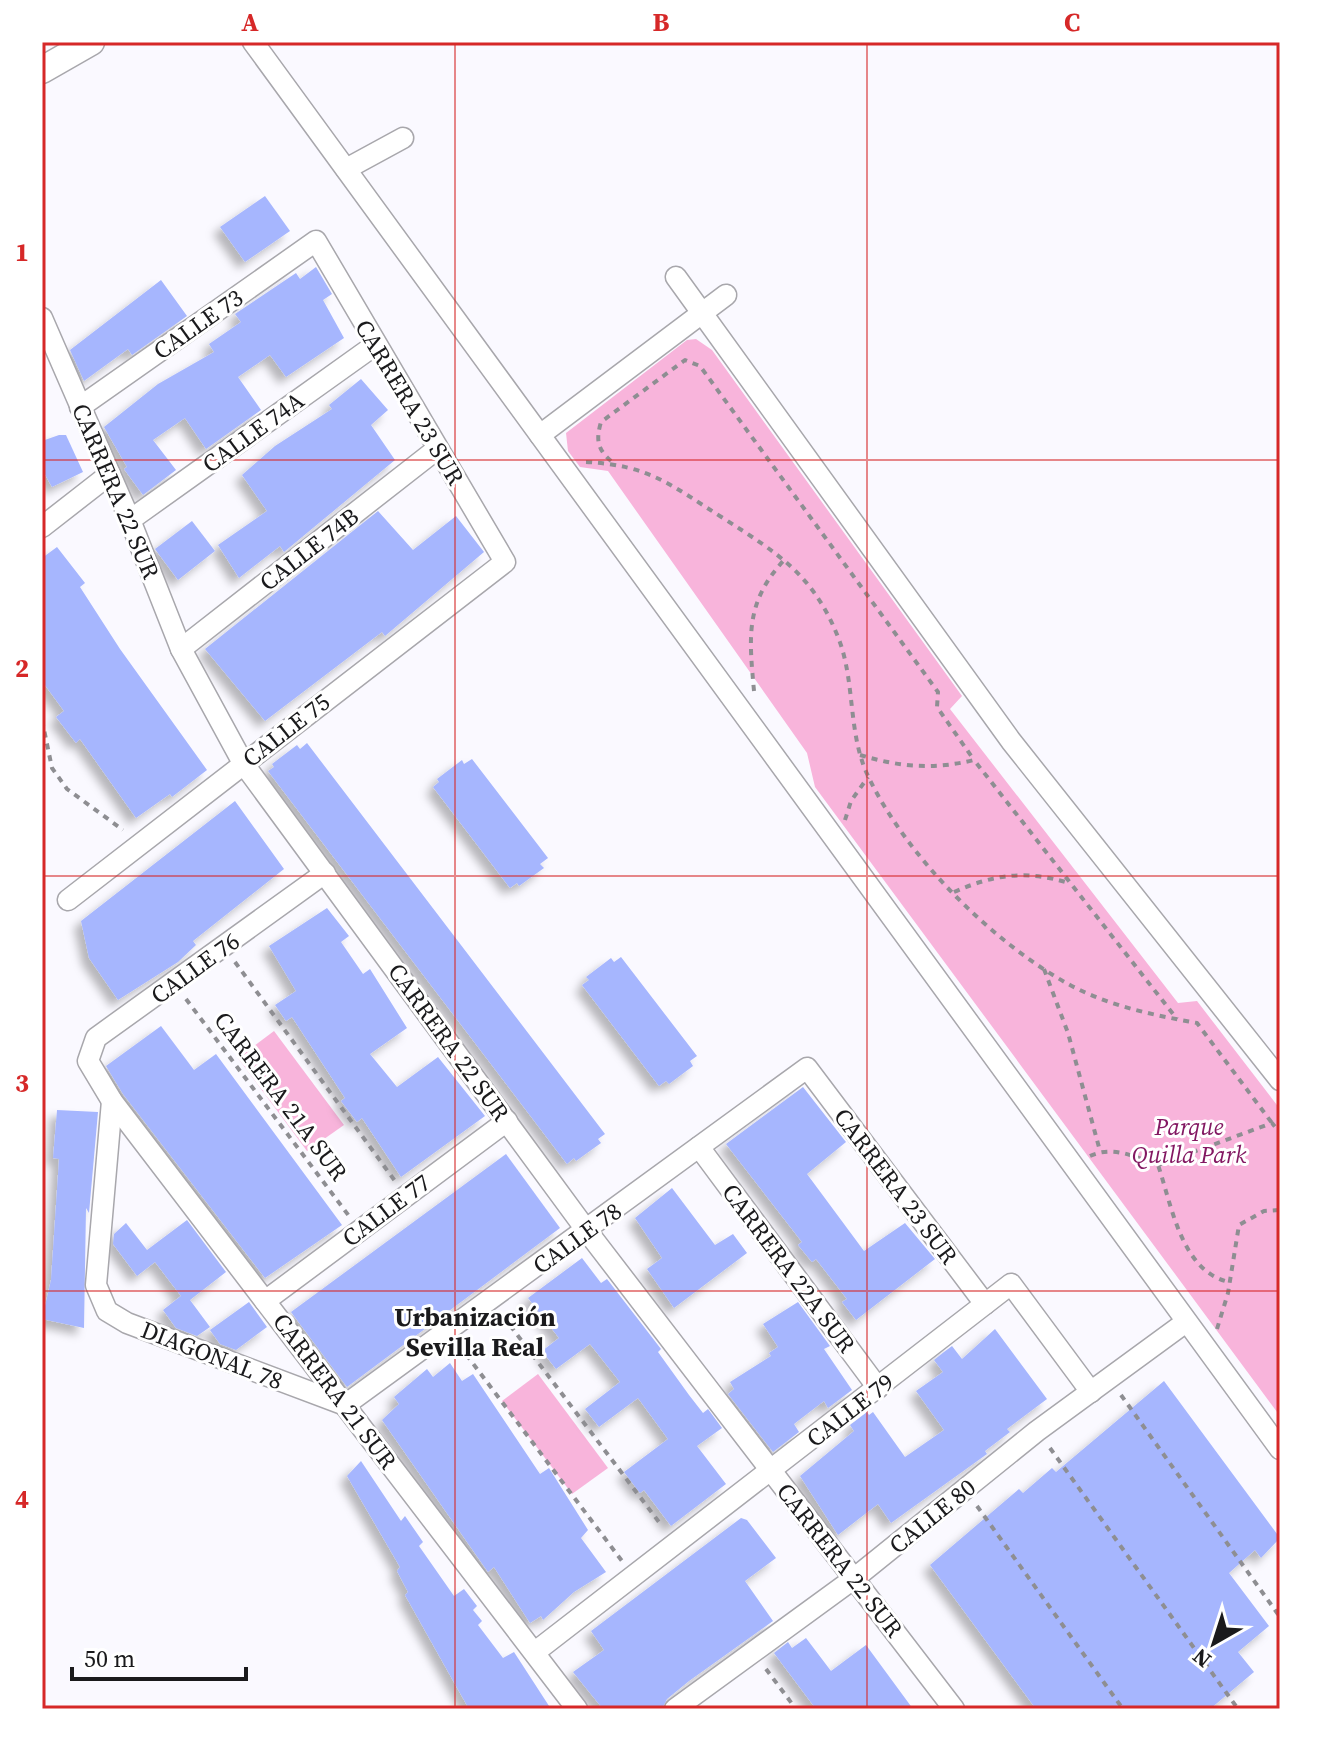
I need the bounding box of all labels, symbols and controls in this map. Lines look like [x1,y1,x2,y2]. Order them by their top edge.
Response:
text: A [241,4,259,40]
text: B [653,4,670,40]
text: C [1064,4,1080,40]
text: 1 [15,234,29,270]
street label: CALLE 73 [147,281,249,367]
street label: CARRERA 23 SUR [348,313,473,491]
street label: CALLE 74A [195,384,311,480]
street label: CARRERA 22 SUR [64,398,168,584]
street label: CALLE 74B [252,500,366,598]
text: 2 [15,650,29,686]
street label: CALLE 75 [235,685,337,775]
street label: CALLE 76 [144,924,246,1012]
street label: CARRERA 22 SUR [380,956,518,1128]
street label: CARRERA 21A SUR [207,1005,356,1188]
text: 3 [15,1065,29,1101]
street label: CARRERA 23 SUR [826,1101,966,1271]
park label: Parque Quilla Park [1132,1110,1247,1171]
street label: CALLE 77 [335,1166,437,1254]
street label: CARRERA 22A SUR [715,1177,864,1360]
street label: CALLE 78 [526,1194,628,1282]
district label: Urbanización Sevilla Real [394,1299,556,1365]
street label: CARRERA 21 SUR [265,1306,405,1476]
street label: DIAGONAL 78 [136,1313,288,1397]
street label: CALLE 79 [799,1365,901,1455]
street label: CALLE 80 [882,1471,982,1561]
street label: CARRERA 22 SUR [769,1476,911,1644]
text: 4 [15,1481,29,1517]
north arrow [1174,1603,1254,1683]
scale bar [72,1631,246,1681]
text: 50 m [84,1642,135,1675]
text: N [1186,1642,1217,1675]

